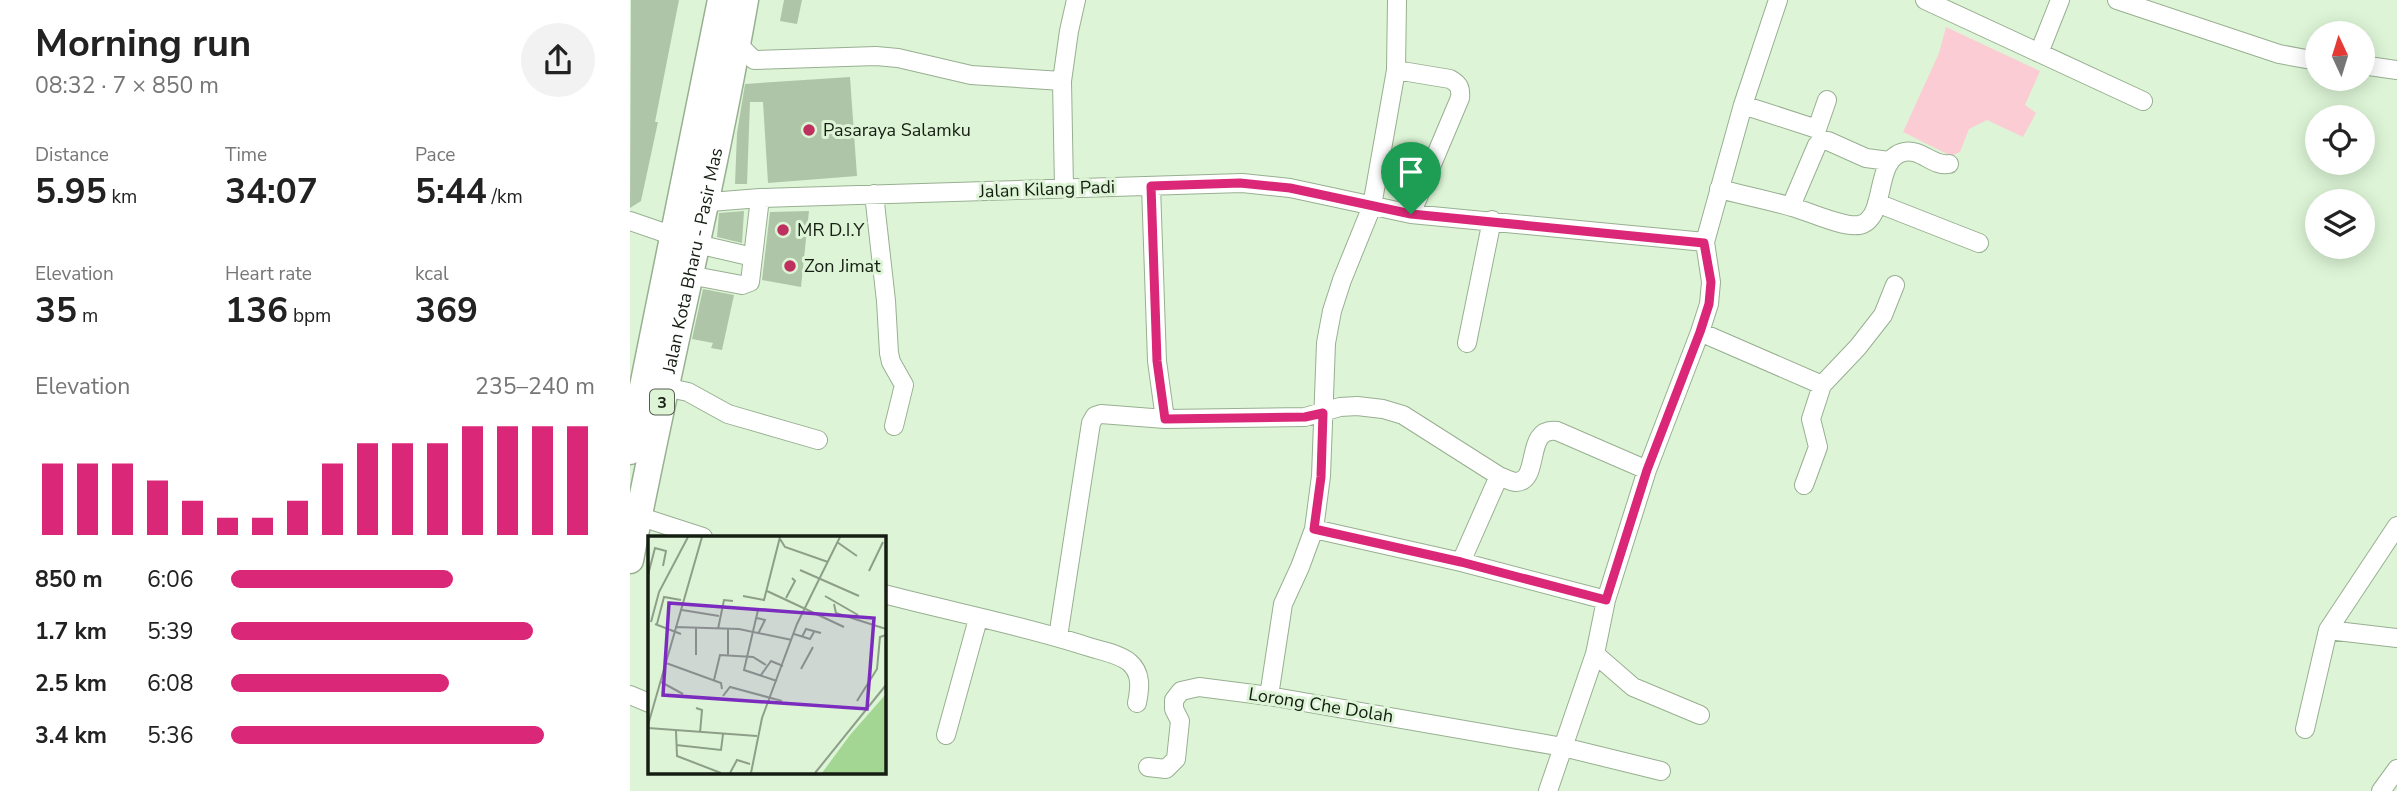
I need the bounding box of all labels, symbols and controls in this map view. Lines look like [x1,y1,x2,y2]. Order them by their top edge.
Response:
text: Morning run [35,18,251,69]
north arrow [2305,21,2375,91]
map controls [2305,21,2375,259]
button: share [521,23,595,97]
text: 08:32 · 7 × 850 m [35,70,219,101]
button: locate [2305,105,2375,175]
place label: Pasaraya Salamku [823,118,971,142]
marker: Pasaraya Salamku [801,122,817,138]
text: Distance [35,142,109,168]
text: Time [225,142,267,168]
text: Pace [415,142,455,168]
pin [1381,142,1441,214]
street label: Jalan Kota Bharu - Pasir Mas [657,146,728,377]
icon: arrive [1392,153,1430,191]
text: 5.95 [35,168,107,215]
text: 34:07 [225,168,318,215]
text: 5:44 [415,168,487,215]
street label: Jalan Kilang Padi [978,175,1115,203]
text: km [107,184,137,210]
text: /km [487,184,523,210]
button: layers [2305,189,2375,259]
place label: MR D.I.Y [797,218,864,242]
marker: MR D.I.Y [775,222,791,238]
place label: Zon Jimat [804,254,881,278]
marker: Zon Jimat [782,258,798,274]
text: Elevation [35,261,114,287]
text: Heart rate [225,261,312,287]
text: kcal [415,261,449,287]
text: 35 [35,287,77,334]
text: 136 [225,287,288,334]
text: 369 [415,287,478,334]
text: m [77,303,98,329]
text: bpm [288,303,331,329]
text: Elevation [35,371,130,402]
text: 235–240 m [475,371,595,402]
road number: 3 [650,390,674,414]
inset map [648,536,886,774]
text: 850 m [35,564,103,595]
text: 6:06 [147,564,194,595]
text: 1.7 km [35,616,107,647]
text: 5:39 [147,616,194,647]
text: 2.5 km [35,668,107,699]
text: 6:08 [147,668,194,699]
street label: Lorong Che Dolah [1247,682,1395,728]
text: 3.4 km [35,720,107,751]
text: 5:36 [147,720,194,751]

